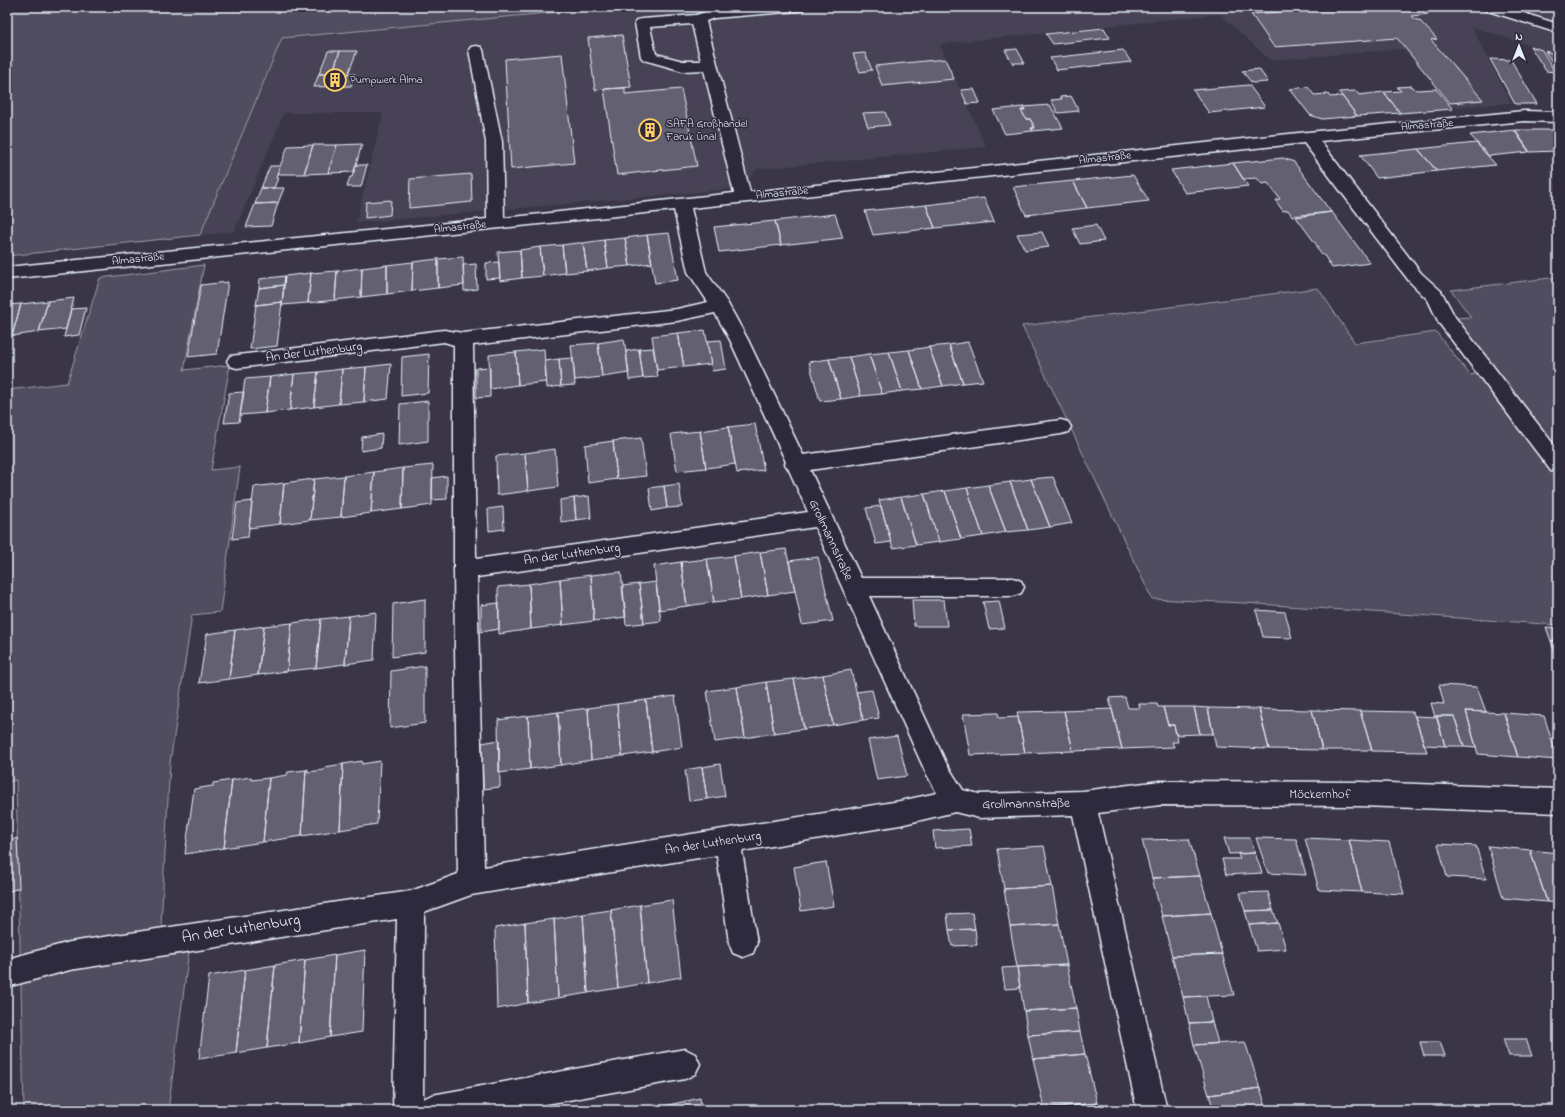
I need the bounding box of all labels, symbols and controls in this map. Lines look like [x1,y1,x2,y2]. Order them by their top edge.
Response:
north arrow [1499,26,1539,66]
text: N [1515,29,1523,45]
building icon: Pumpwerk Alma [322,67,348,93]
place label: Pumpwerk Alma [350,72,423,88]
street label: Almastraße [1400,115,1454,135]
place label: SAFA Großhandel Faruk Ünal [665,116,748,145]
building icon: SAFA Großhandel Faruk Ünal [637,117,663,143]
street label: Almastraße [1078,147,1132,169]
street label: Almastraße [755,182,809,204]
street label: Almastraße [433,216,487,238]
street label: Almastraße [111,248,165,270]
street label: An der Luthenburg [265,337,364,368]
street label: Grollmannstraße [804,496,858,584]
street label: An der Luthenburg [523,538,622,571]
street label: Möckernhof [1289,785,1352,804]
street label: Grollmannstraße [982,794,1070,814]
street label: An der Luthenburg [664,826,763,861]
street label: An der Luthenburg [180,908,302,950]

